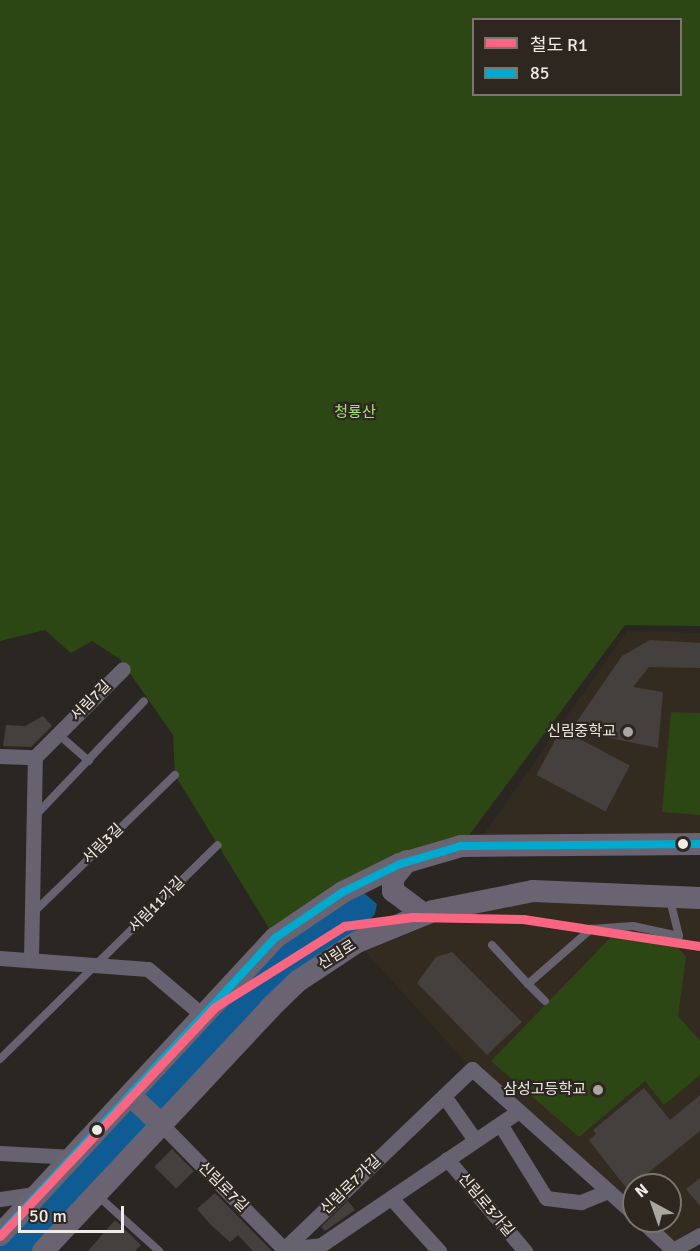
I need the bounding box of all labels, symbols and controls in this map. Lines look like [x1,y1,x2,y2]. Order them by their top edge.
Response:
legend [472,18,682,96]
text: 철도 R1 [530,34,588,56]
text: 85 [530,62,549,84]
park label: 청룡산 [334,404,376,422]
street label: 서림7길 [67,677,115,725]
place label: 신림중학교 [547,723,616,741]
marker: 신림중학교 [621,725,635,739]
street label: 서림3길 [79,820,127,868]
unlabelled marker [677,838,689,850]
street label: 서림11가길 [125,873,189,937]
street label: 신림로 [315,936,359,974]
place label: 삼성고등학교 [503,1081,586,1099]
marker: 삼성고등학교 [591,1083,605,1097]
unlabelled marker [91,1124,103,1136]
street label: 신림로7가길 [317,1152,385,1218]
street label: 신림로7길 [194,1158,252,1216]
street label: 신림로3가길 [454,1170,518,1240]
north arrow [622,1173,682,1233]
text: N [631,1180,652,1202]
scale bar [21,1194,128,1232]
text: 50 m [29,1205,67,1227]

